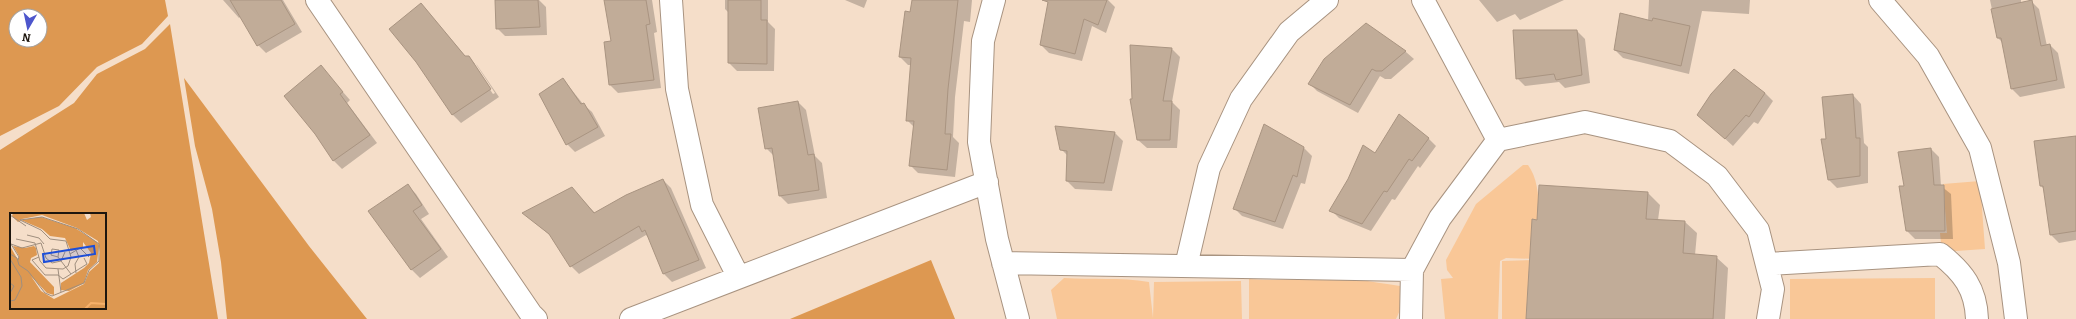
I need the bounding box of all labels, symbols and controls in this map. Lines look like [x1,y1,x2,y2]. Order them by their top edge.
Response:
north arrow [8,8,48,48]
text: N [21,30,32,44]
inset map [10,213,106,309]

